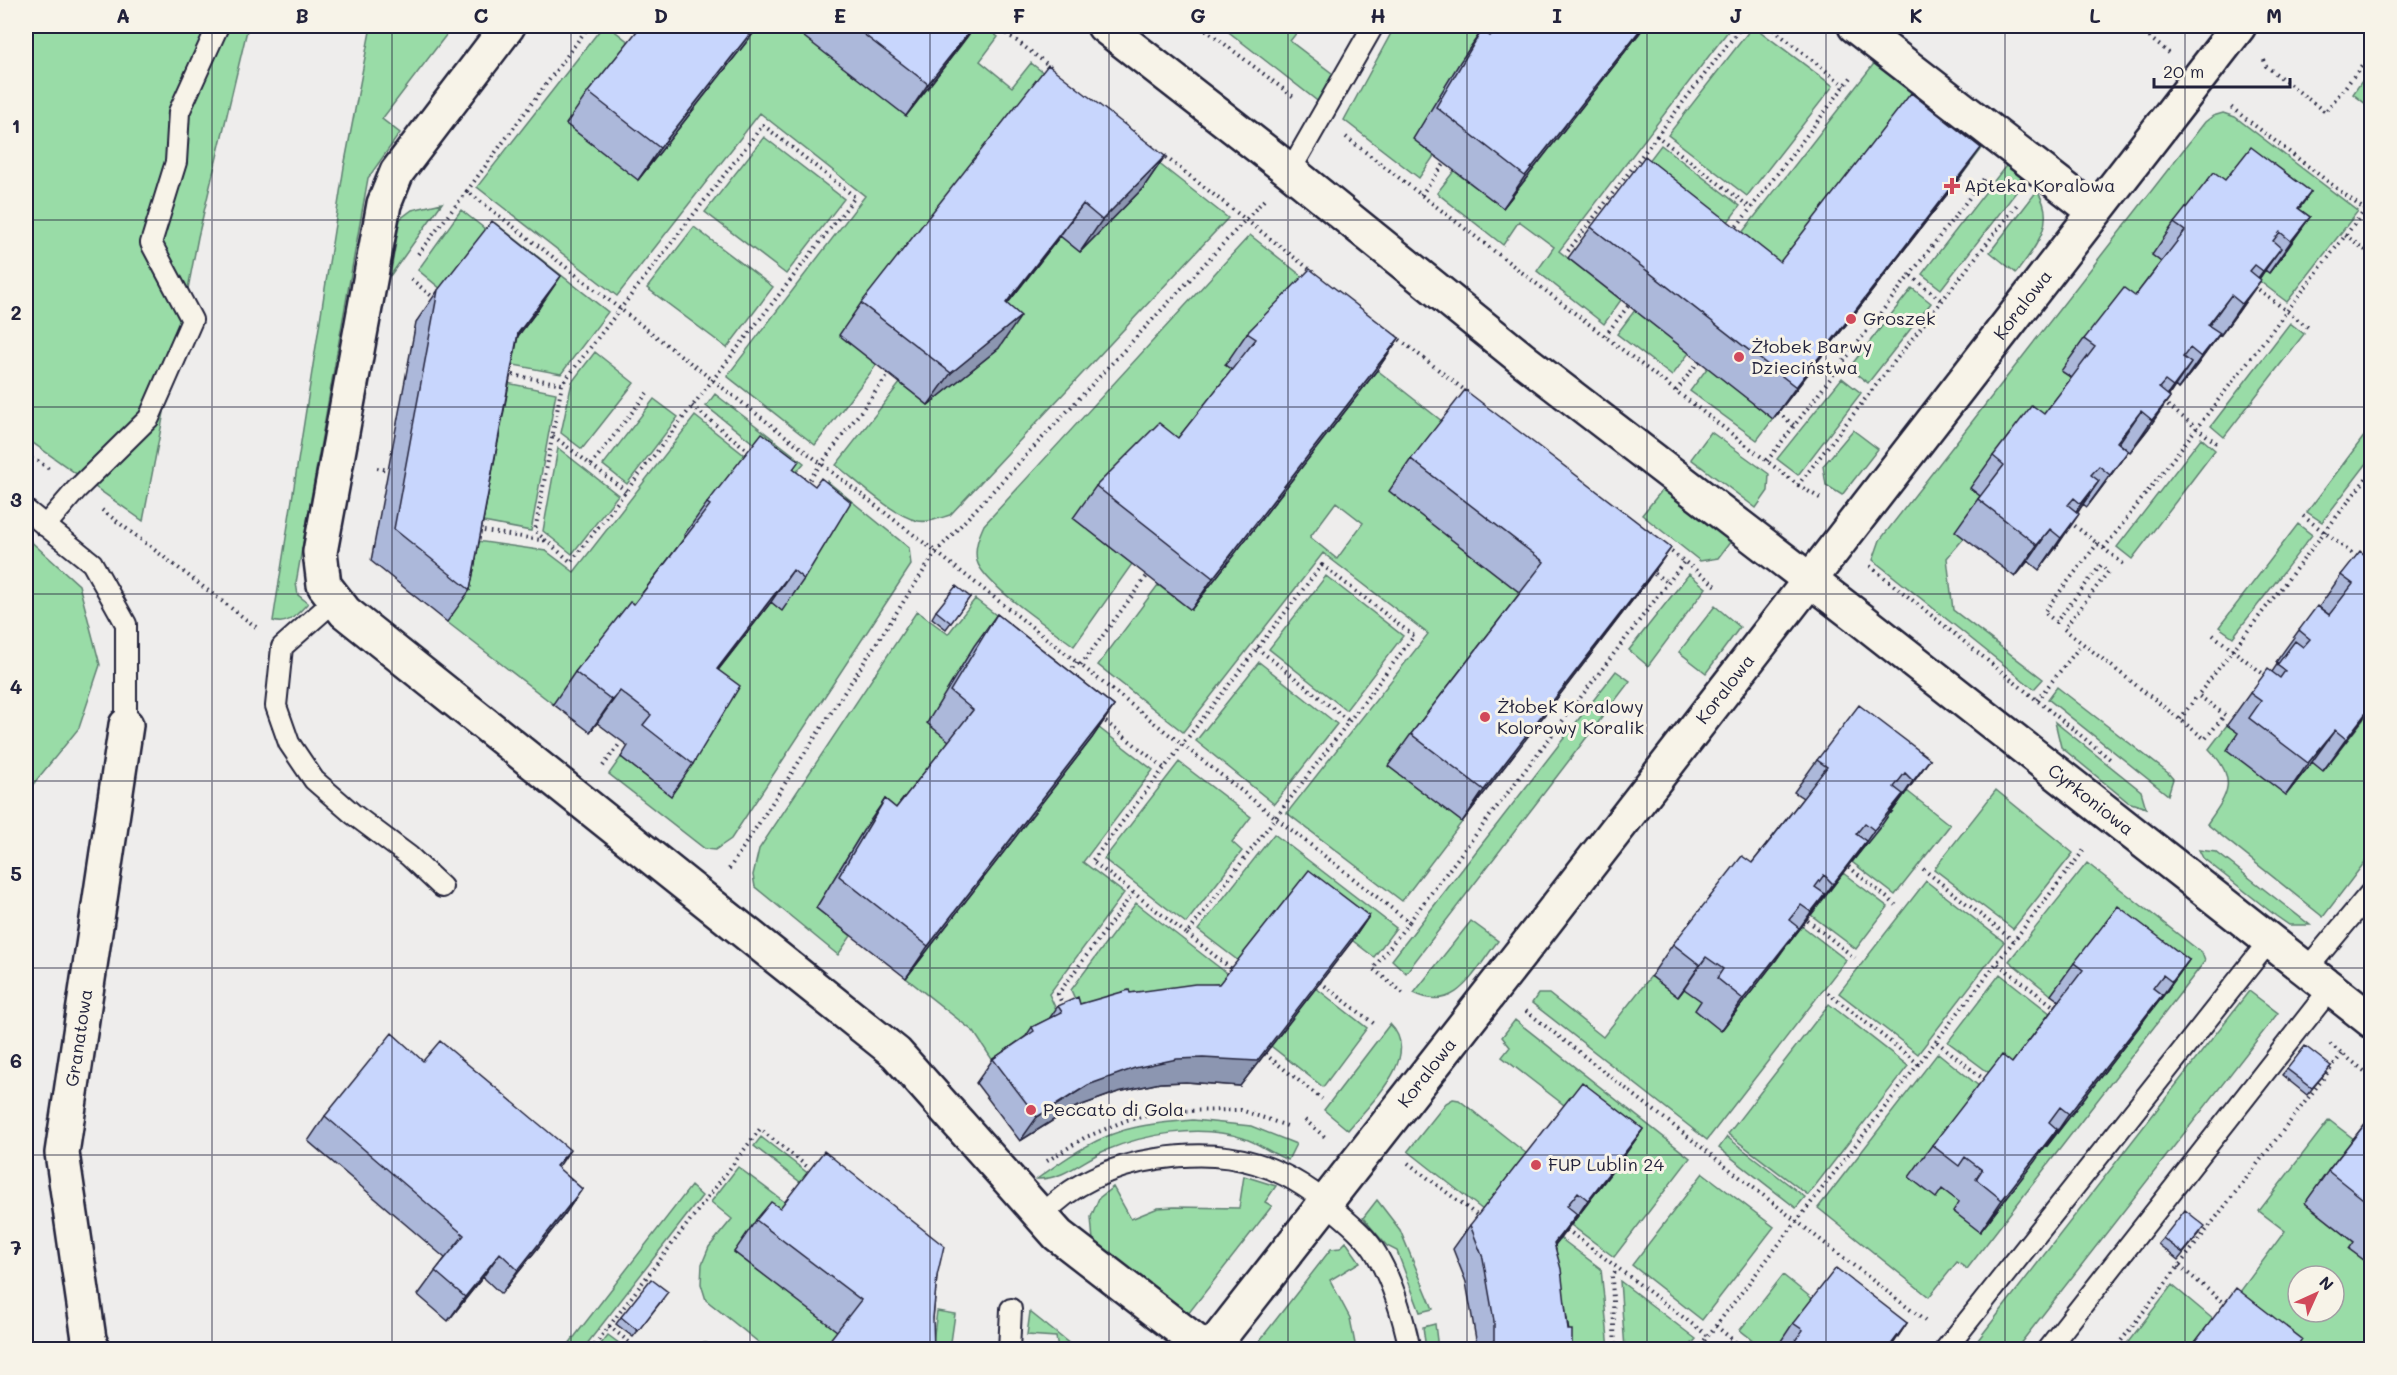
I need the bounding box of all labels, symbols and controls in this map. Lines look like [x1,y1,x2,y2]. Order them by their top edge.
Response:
text: A [116,2,130,28]
text: B [295,2,309,28]
text: C [474,2,489,28]
text: D [654,2,668,28]
text: E [834,2,846,28]
text: F [1013,2,1026,28]
text: G [1190,2,1206,28]
text: H [1370,2,1386,28]
text: I [1552,2,1562,28]
text: J [1729,2,1743,28]
text: K [1909,2,1923,28]
text: L [2089,2,2101,28]
text: M [2266,2,2282,28]
scale bar [2154,51,2290,89]
text: 20 m [2163,59,2204,83]
text: 1 [12,112,20,138]
place label: Apteka Koralowa [1964,173,2115,197]
marker: Apteka Koralowa [1945,179,1959,193]
street label: Koralowa [1987,264,2057,344]
text: 2 [10,299,22,325]
place label: Groszek [1863,306,1936,330]
marker: Groszek [1844,312,1858,326]
place label: Żłobek Barwy Dzieciństwa [1751,334,1872,379]
marker: Żłobek Barwy Dzieciństwa [1732,350,1746,364]
text: 3 [10,486,22,512]
street label: Koralowa [1690,649,1759,728]
text: 4 [10,673,23,699]
place label: Żłobek Koralowy Kolorowy Koralik [1497,694,1644,739]
marker: Żłobek Koralowy Kolorowy Koralik [1478,710,1492,724]
street label: Cyrkoniowa [2043,758,2139,840]
text: 5 [10,860,22,886]
street label: Granatowa [59,987,97,1088]
street label: Koralowa [1391,1032,1461,1112]
text: 6 [10,1047,22,1073]
place label: Peccato di Gola [1043,1097,1184,1121]
marker: Peccato di Gola [1024,1103,1038,1117]
place label: FUP Lublin 24 [1548,1152,1664,1176]
marker: FUP Lublin 24 [1529,1158,1543,1172]
text: 7 [10,1234,22,1260]
north arrow [2286,1264,2346,1324]
text: N [2315,1271,2339,1295]

